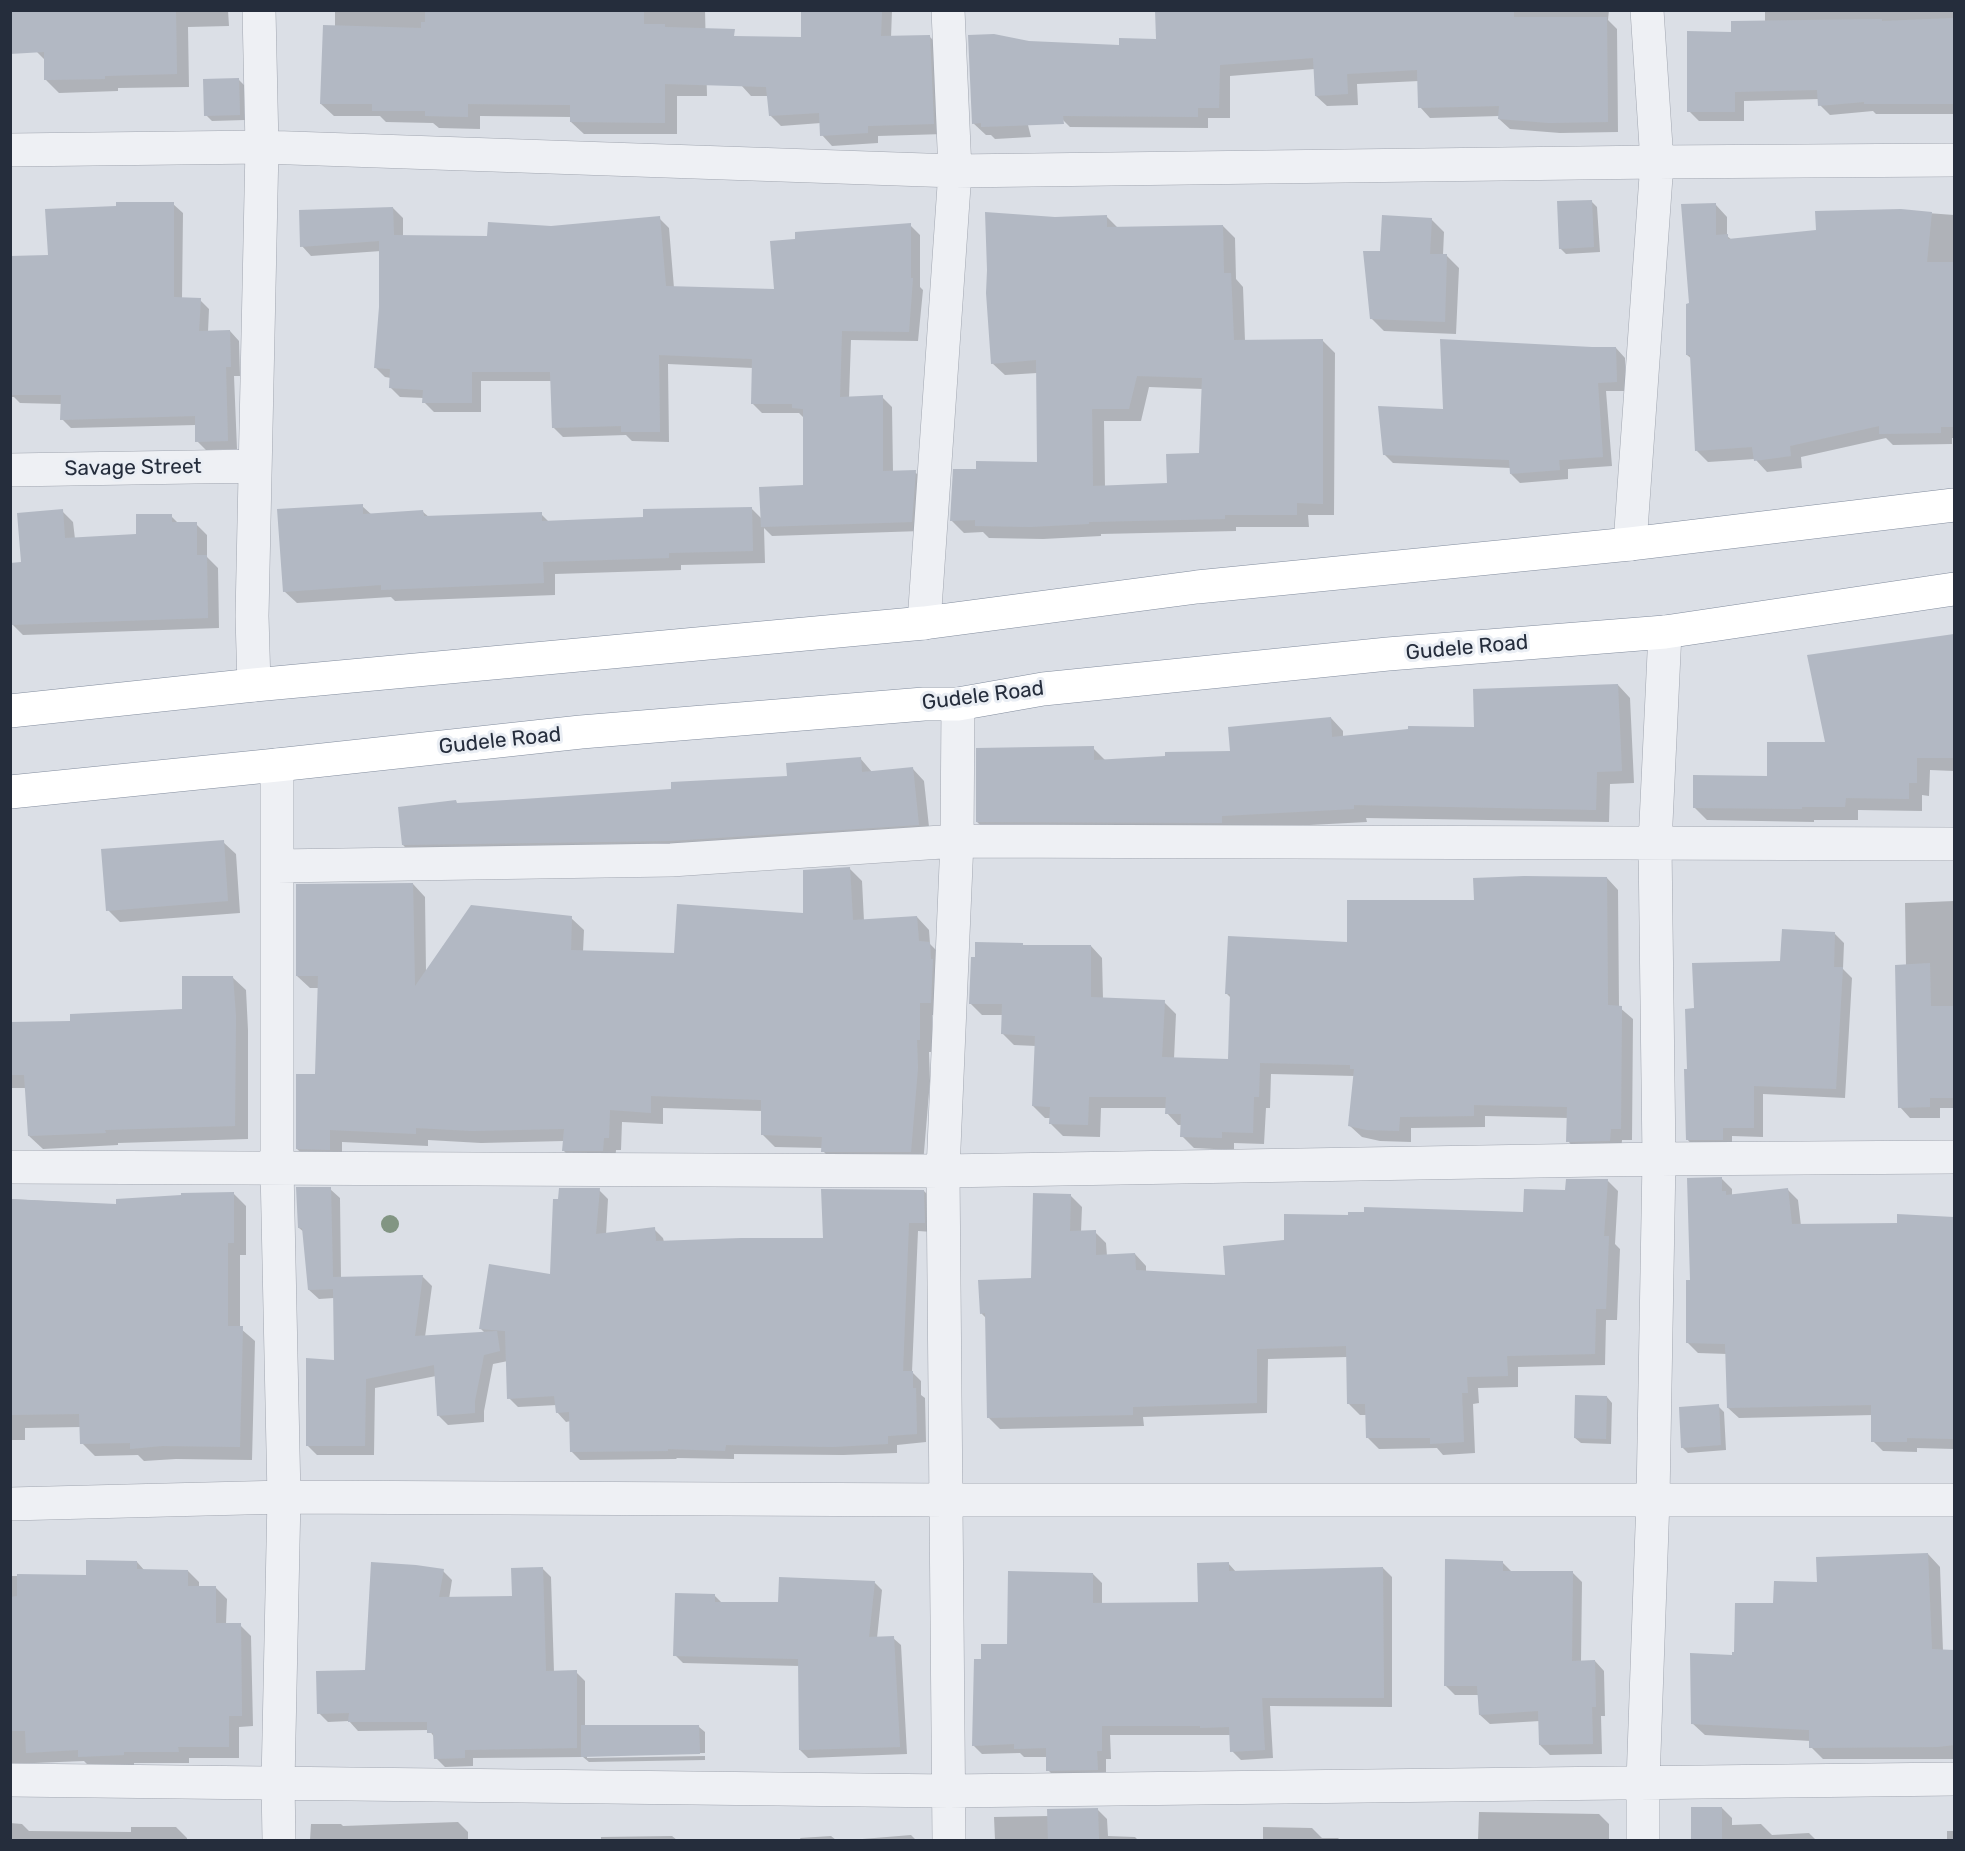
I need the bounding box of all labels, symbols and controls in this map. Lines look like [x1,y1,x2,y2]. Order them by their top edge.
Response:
street label: Savage Street [64,454,202,482]
street label: Gudele Road [1405,630,1529,666]
street label: Gudele Road [920,676,1046,716]
street label: Gudele Road [438,722,562,760]

